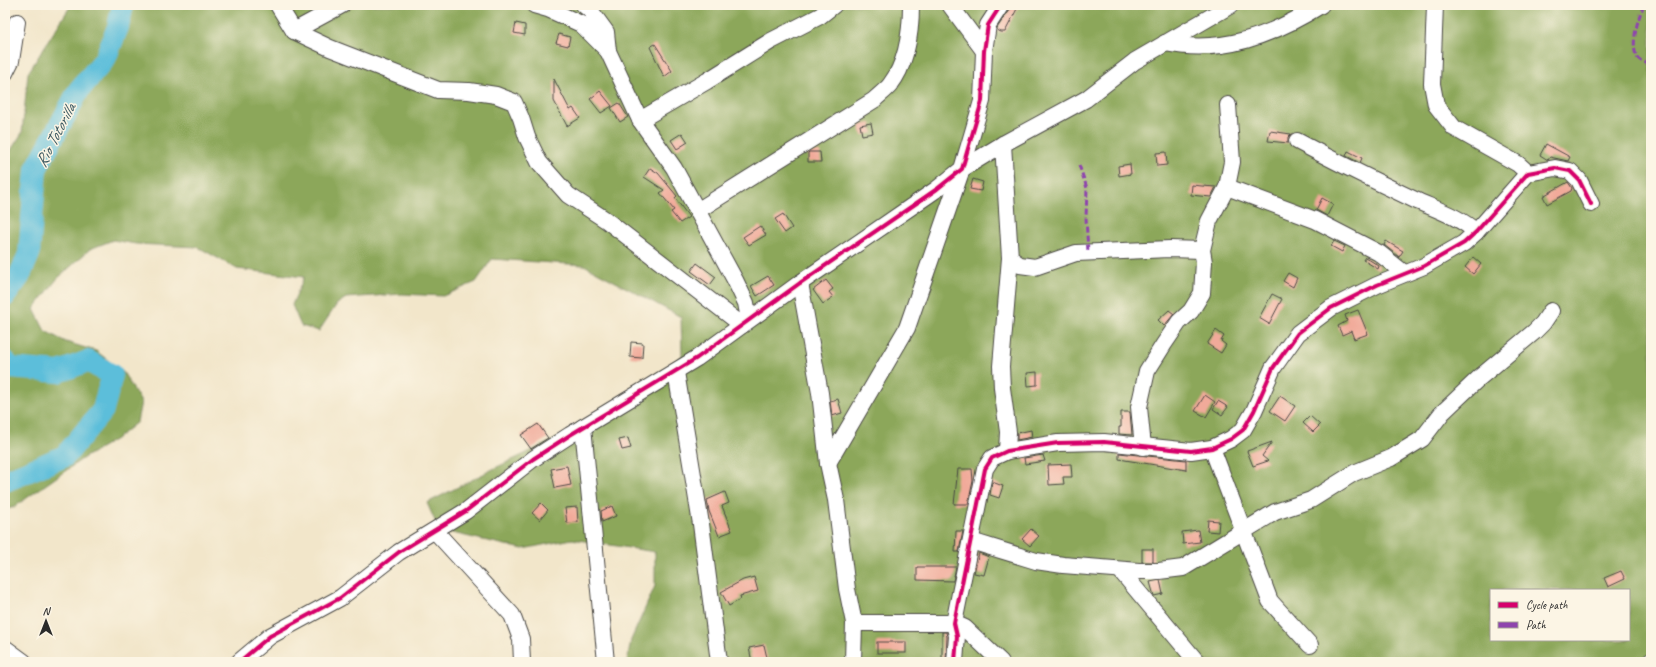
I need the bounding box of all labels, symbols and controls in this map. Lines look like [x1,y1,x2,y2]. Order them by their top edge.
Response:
water label: Rio Totorilla [31,98,81,170]
legend [1490,589,1630,641]
text: Cycle path [1526,597,1568,613]
north arrow [26,601,66,641]
text: N [43,604,52,618]
text: Path [1526,617,1546,633]

